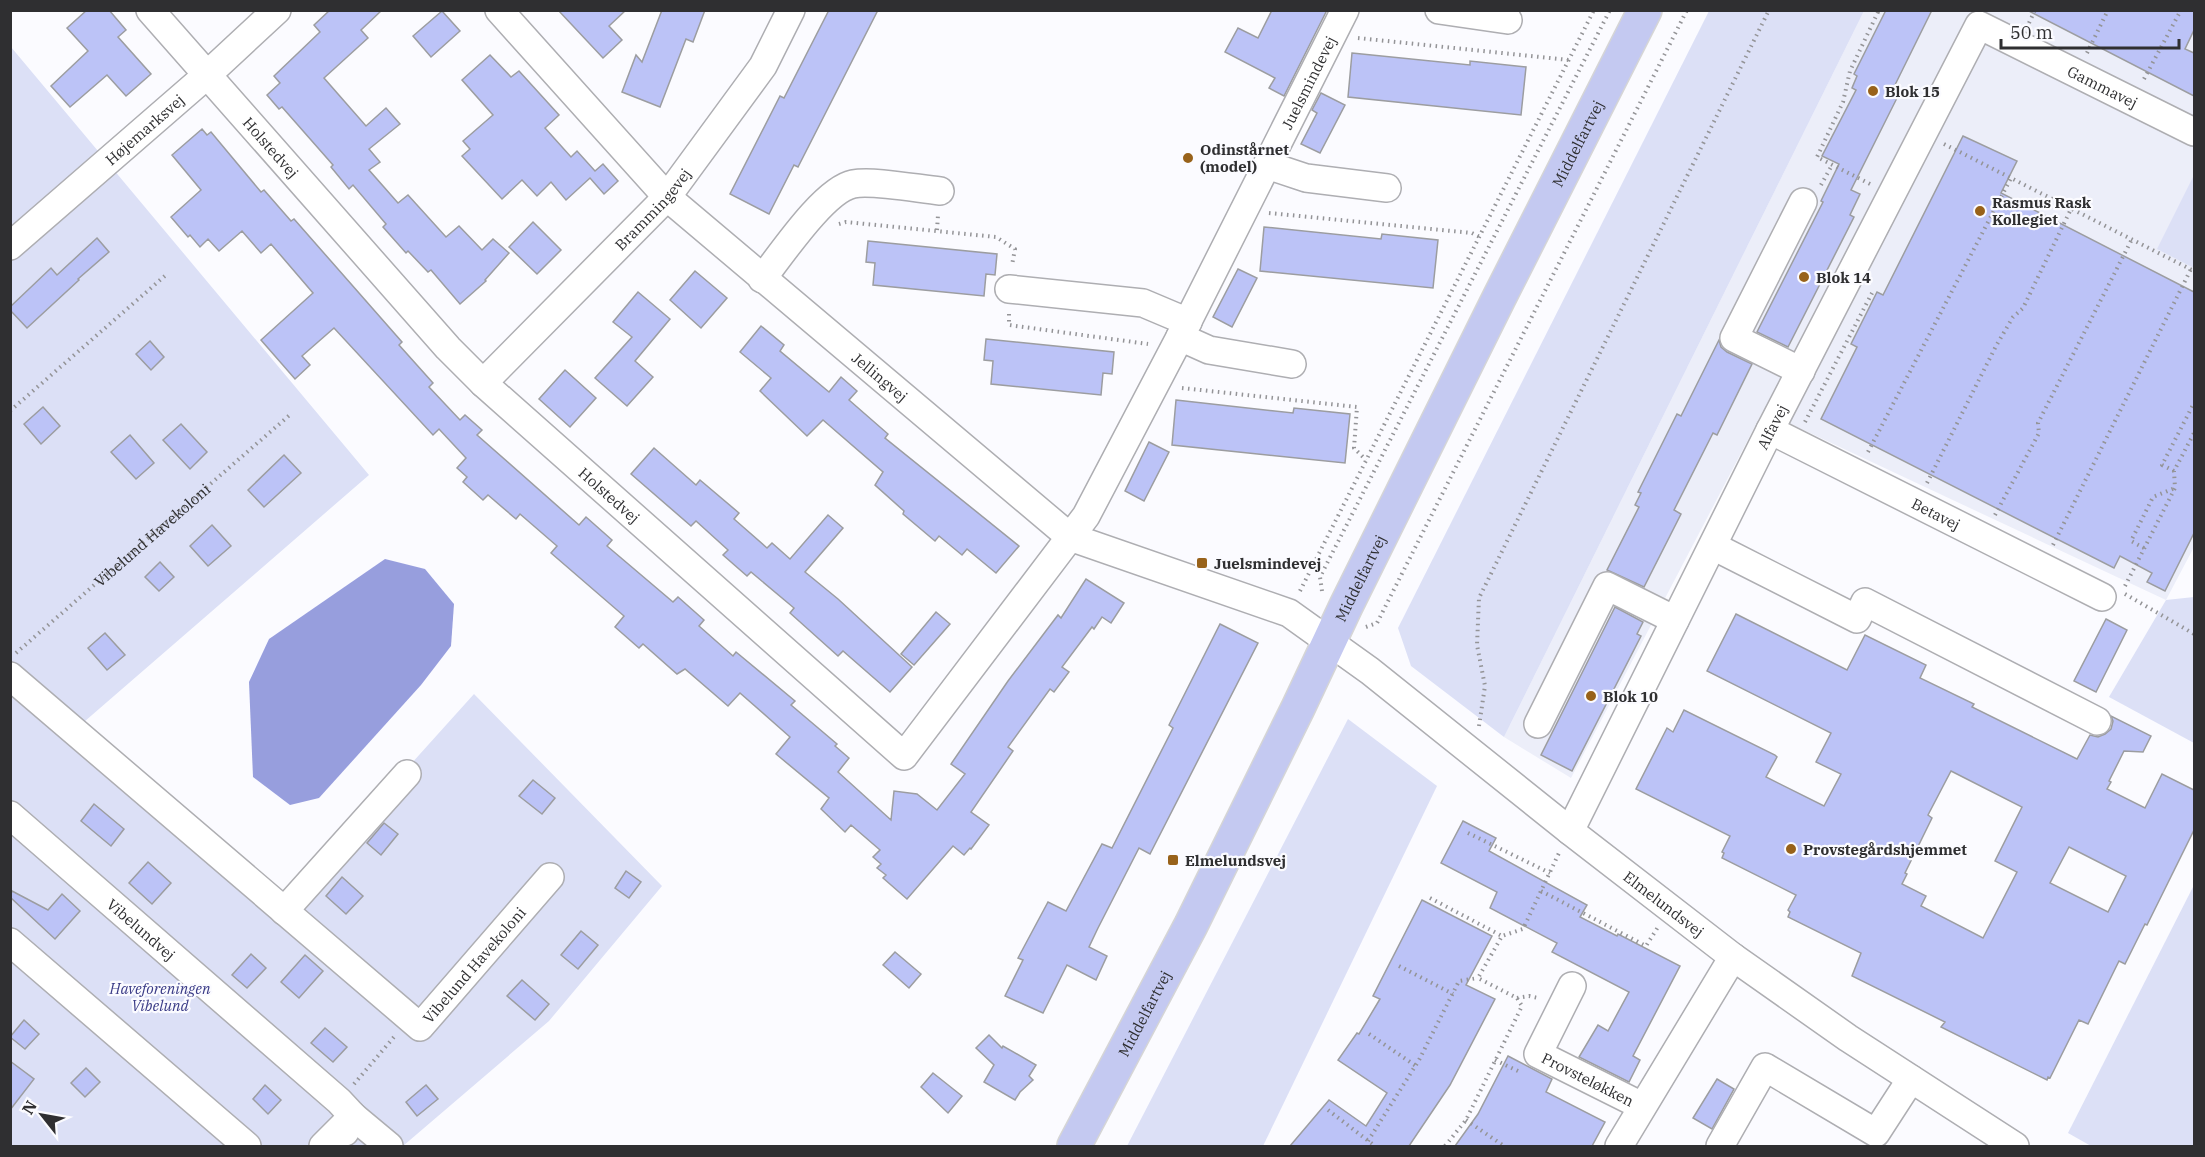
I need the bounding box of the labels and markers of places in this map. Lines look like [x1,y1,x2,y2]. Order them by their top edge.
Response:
place label: Blok 15 [1885,82,1940,101]
marker: Blok 15 [1866,84,1880,98]
place label: Odinstårnet (model) [1200,140,1289,176]
marker: Odinstårnet (model) [1181,151,1195,165]
place label: Rasmus Rask Kollegiet [1992,193,2092,229]
marker: Rasmus Rask Kollegiet [1973,204,1987,218]
place label: Blok 14 [1816,268,1871,287]
marker: Blok 14 [1797,270,1811,284]
place label: Juelsmindevej [1214,554,1321,573]
marker: Juelsmindevej [1195,556,1209,570]
place label: Blok 10 [1603,687,1658,706]
marker: Blok 10 [1584,689,1598,703]
place label: Provstegårdshjemmet [1803,840,1967,859]
marker: Provstegårdshjemmet [1784,842,1798,856]
place label: Elmelundsvej [1185,851,1286,870]
marker: Elmelundsvej [1166,853,1180,867]

